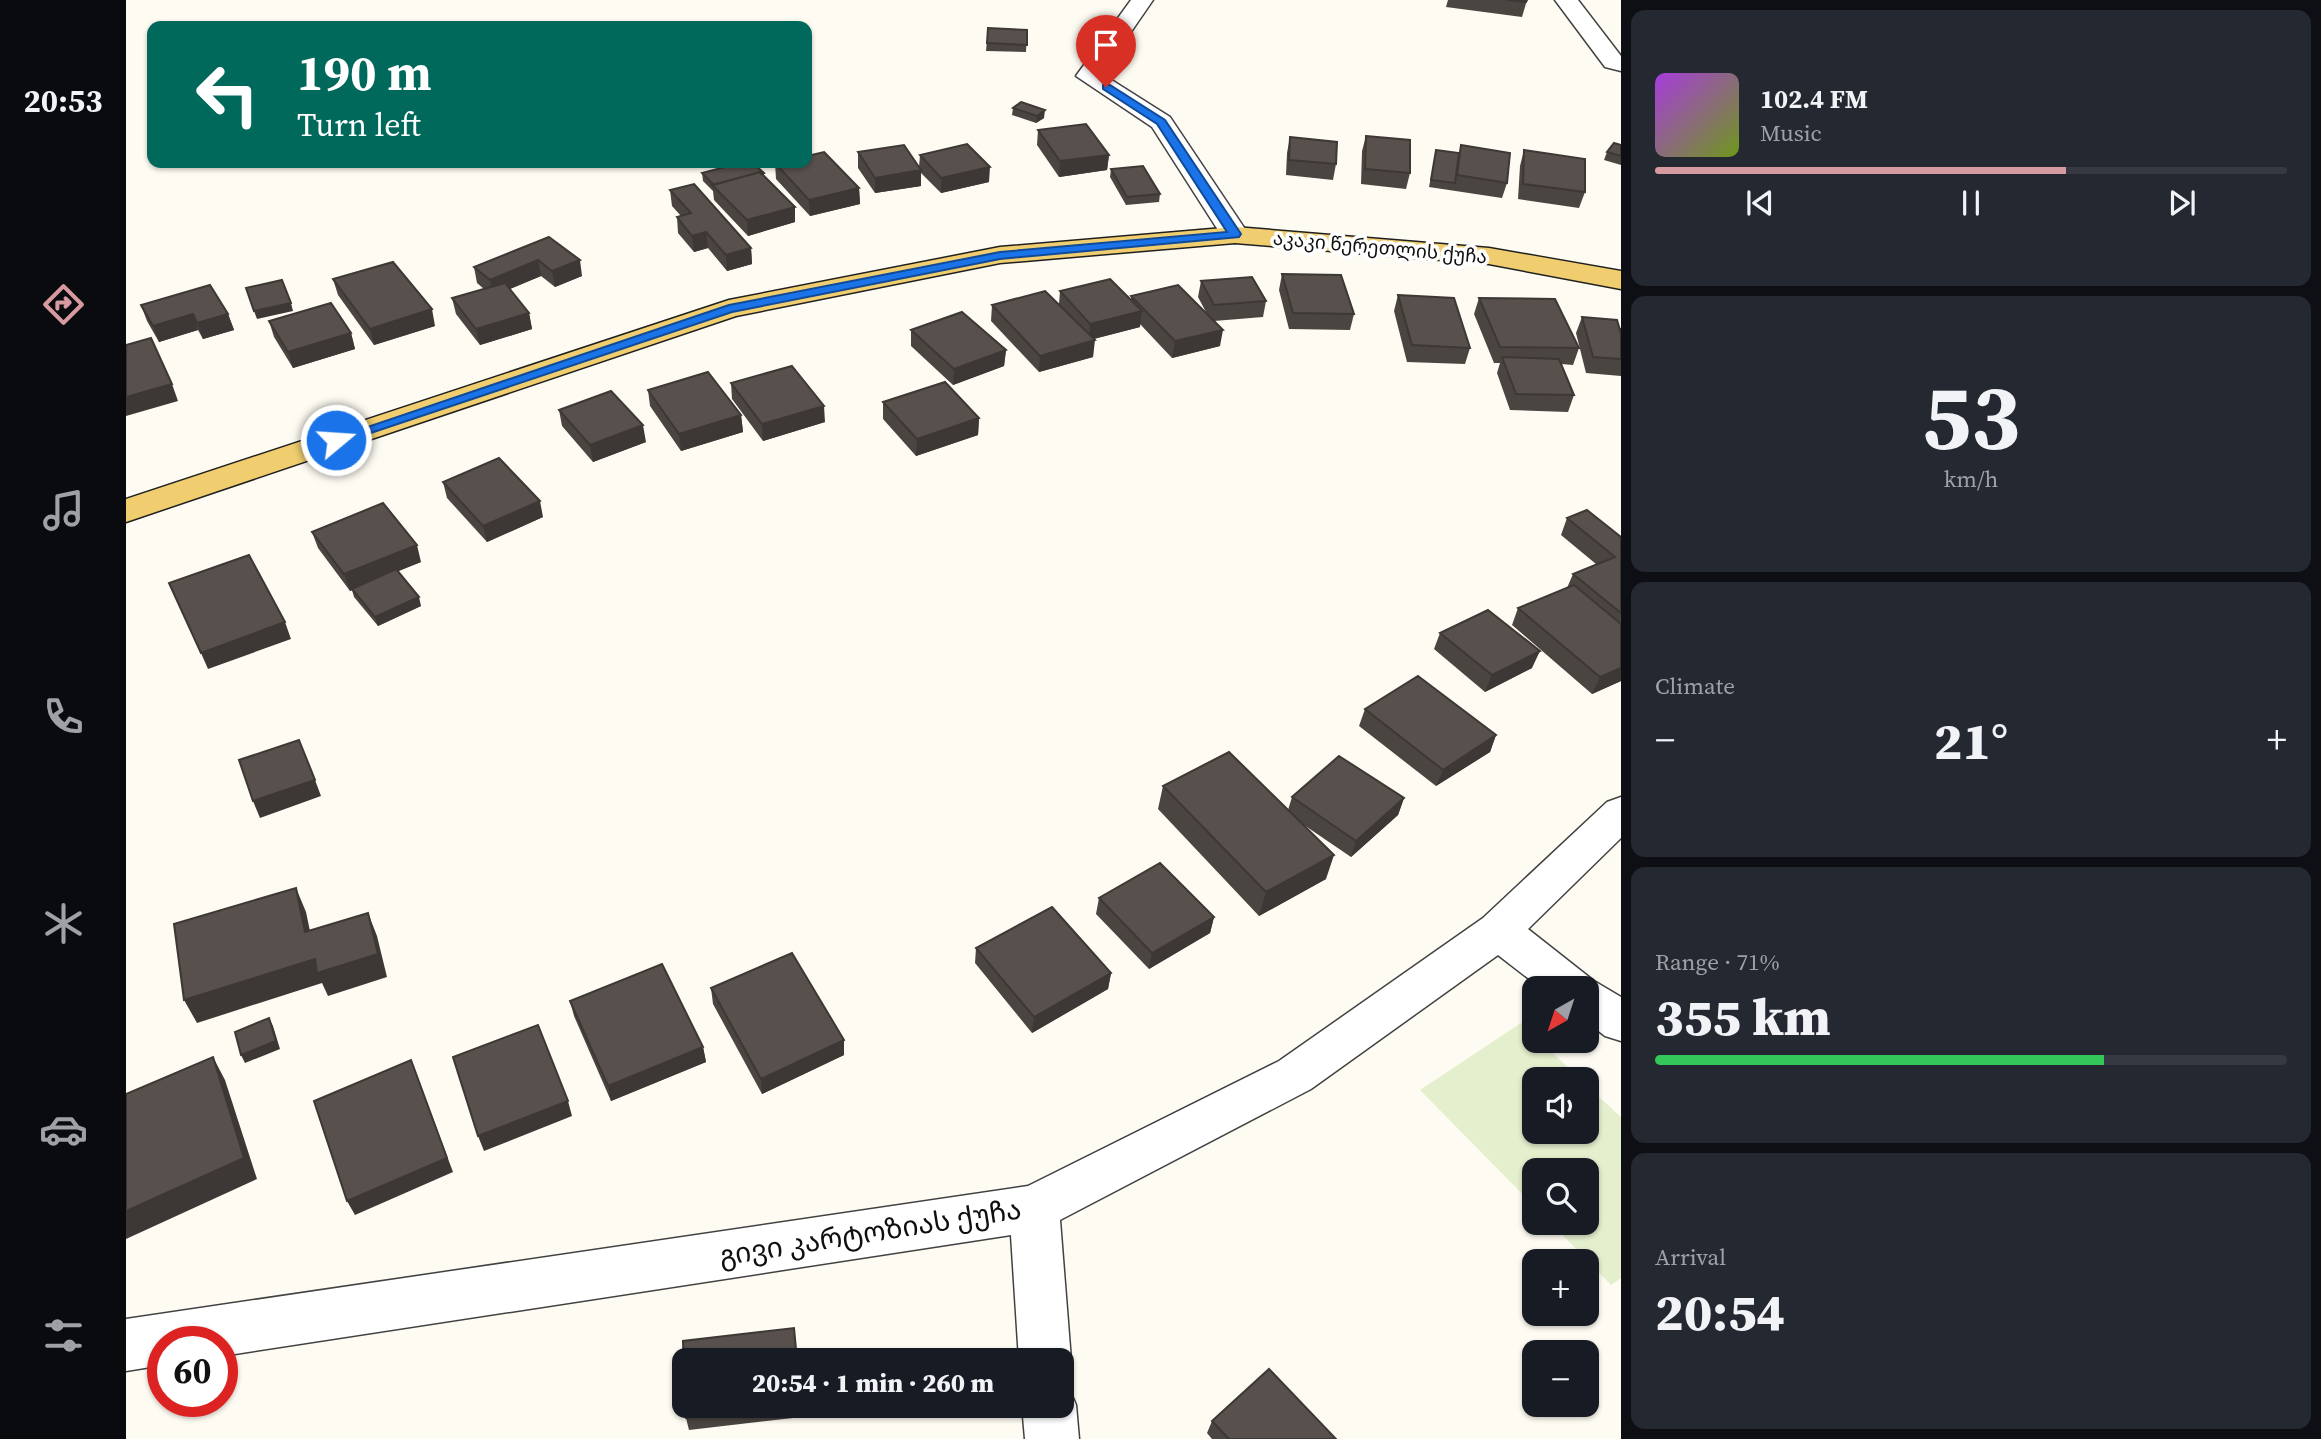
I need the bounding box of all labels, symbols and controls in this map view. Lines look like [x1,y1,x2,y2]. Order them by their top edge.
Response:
pin [1076,15,1136,87]
icon: arrive [1087,26,1125,64]
text: 190 m [297,39,432,106]
icon: left [182,49,273,140]
text: 20:53 [24,79,102,123]
text: 102.4 FM [1760,81,1868,117]
text: Turn left [297,103,421,147]
text: Music [1760,117,1822,149]
icon: previous [1741,184,1779,222]
icon: pause [1952,184,1990,222]
icon: next [2163,184,2201,222]
street label: აკაკი წერეთლის ქუჩა [1272,225,1488,269]
icon: directions [39,280,88,329]
text: 53 [1922,355,2020,479]
position arrow [299,403,373,477]
text: km/h [1944,463,1998,495]
icon: music [39,486,88,535]
text: Climate [1655,670,1735,702]
icon: phone [39,692,88,741]
text: 21° [1934,705,2008,776]
text: − [1655,714,1675,766]
text: + [2267,714,2287,766]
icon: climate [39,899,88,948]
text: Range · 71% [1655,946,1780,978]
north arrow [1522,976,1600,1054]
map controls [1522,976,1599,1417]
text: 355 km [1655,981,1831,1052]
button: sound [1522,1067,1599,1144]
icon: car [39,1105,88,1154]
button: search [1522,1158,1599,1235]
street label: გივი კარტოზიას ქუჩა [716,1189,1024,1275]
text: Arrival [1655,1241,1726,1273]
button: + [1522,1249,1599,1326]
text: 20:54 [1655,1276,1785,1347]
icon: filters [39,1311,88,1360]
speed limit sign: 60 [147,1326,238,1417]
button: − [1522,1340,1599,1417]
text: 20:54 · 1 min · 260 m [752,1365,994,1401]

